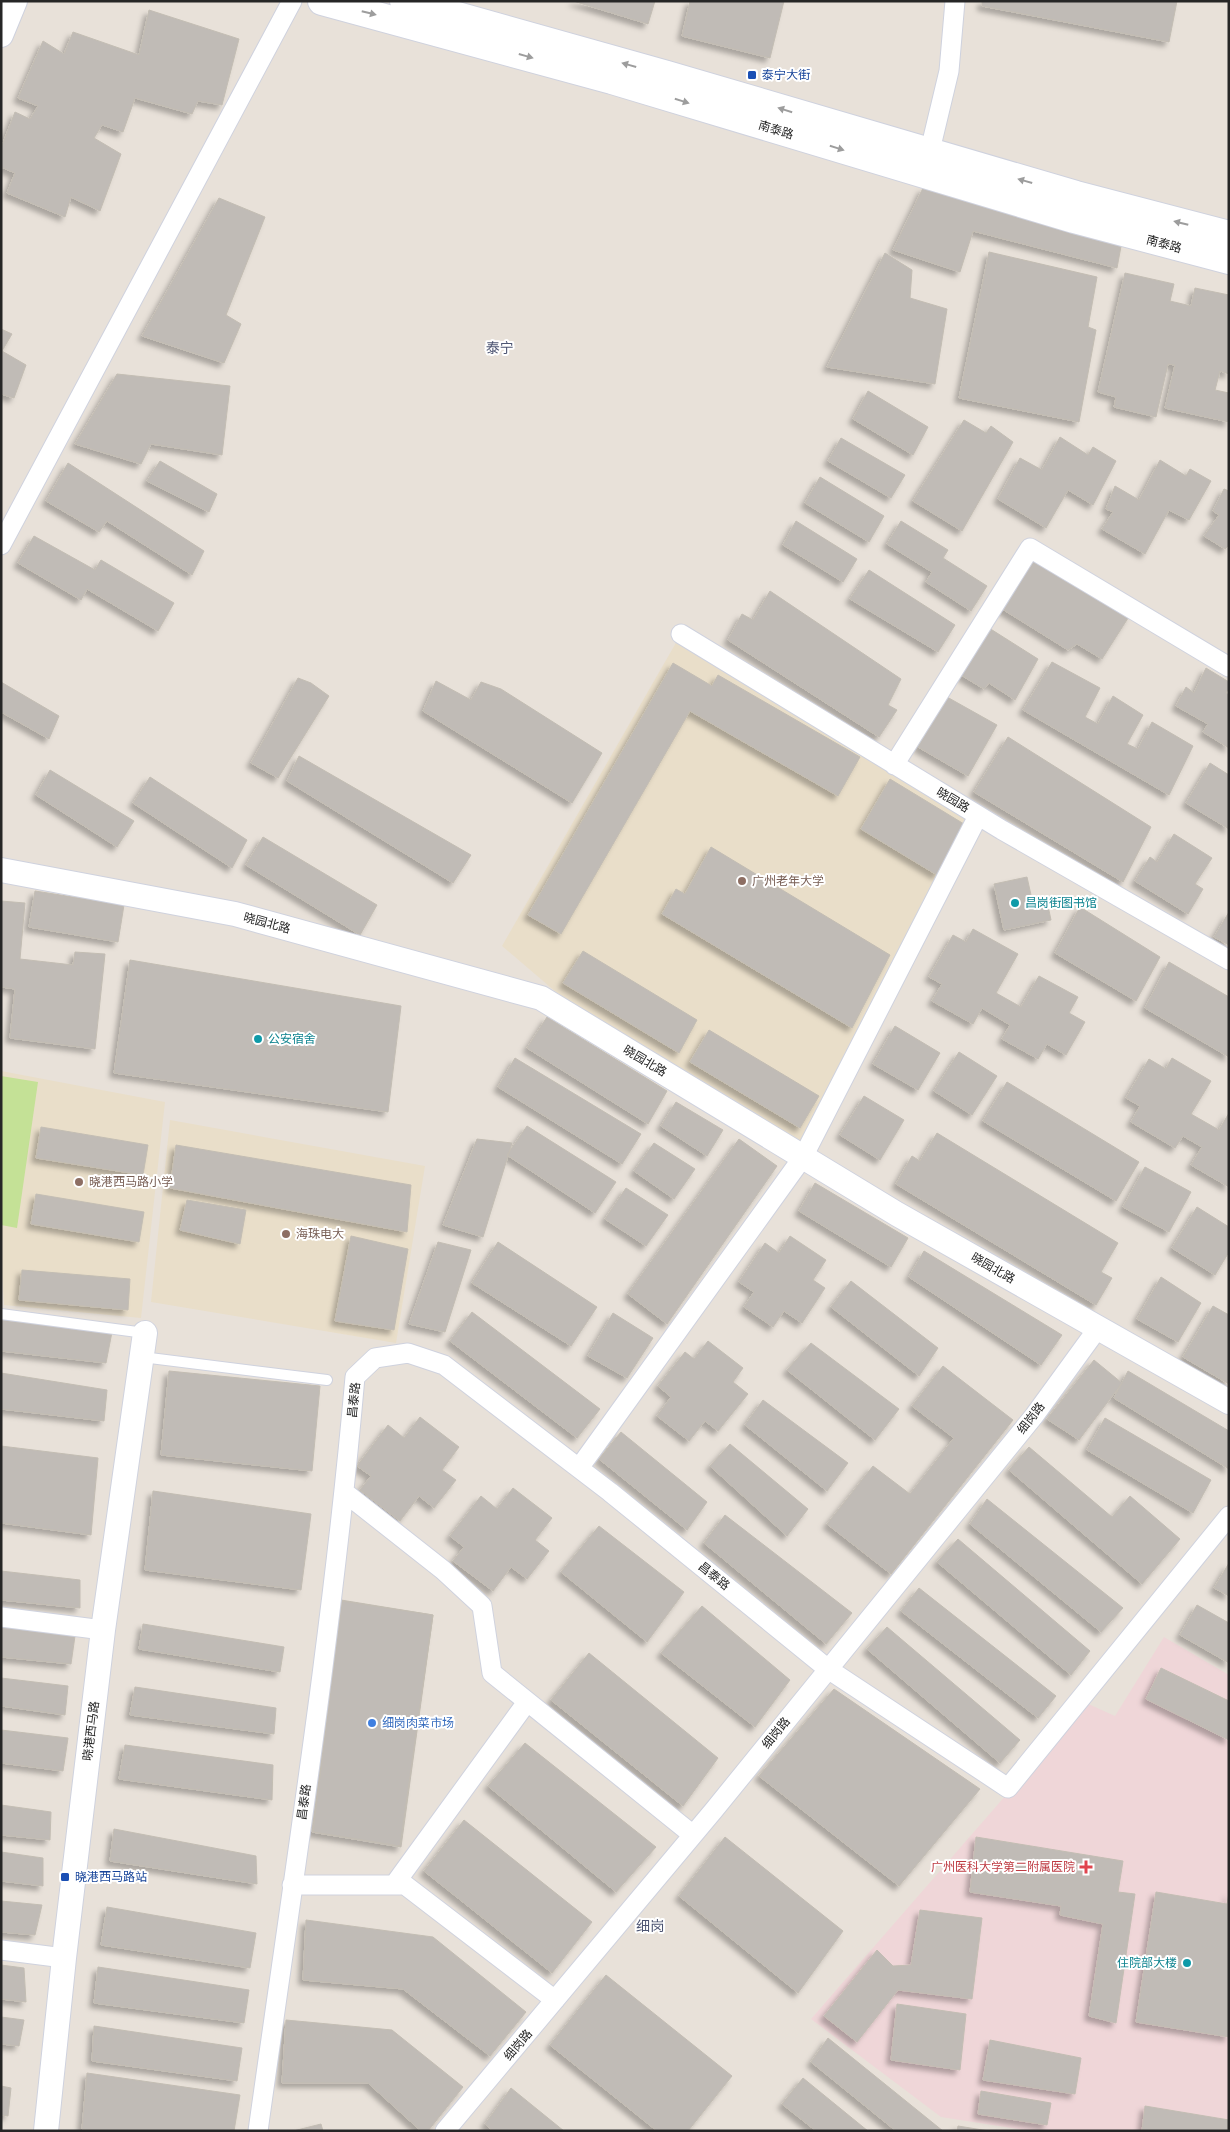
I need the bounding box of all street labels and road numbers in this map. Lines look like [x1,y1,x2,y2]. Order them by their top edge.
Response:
street label: 南泰路 [757,118,795,142]
street label: 南泰路 [1145,233,1183,255]
street label: 晓园路 [934,785,972,815]
street label: 晓园北路 [242,910,292,936]
street label: 晓园北路 [621,1043,669,1079]
street label: 晓园北路 [969,1250,1017,1286]
street label: 昌泰路 [345,1381,363,1419]
street label: 细岗路 [1014,1400,1048,1436]
street label: 昌泰路 [696,1559,732,1593]
street label: 晓港西马路 [80,1700,102,1762]
street label: 细岗路 [759,1715,793,1751]
street label: 昌泰路 [295,1783,313,1821]
street label: 细岗路 [501,2027,535,2063]

